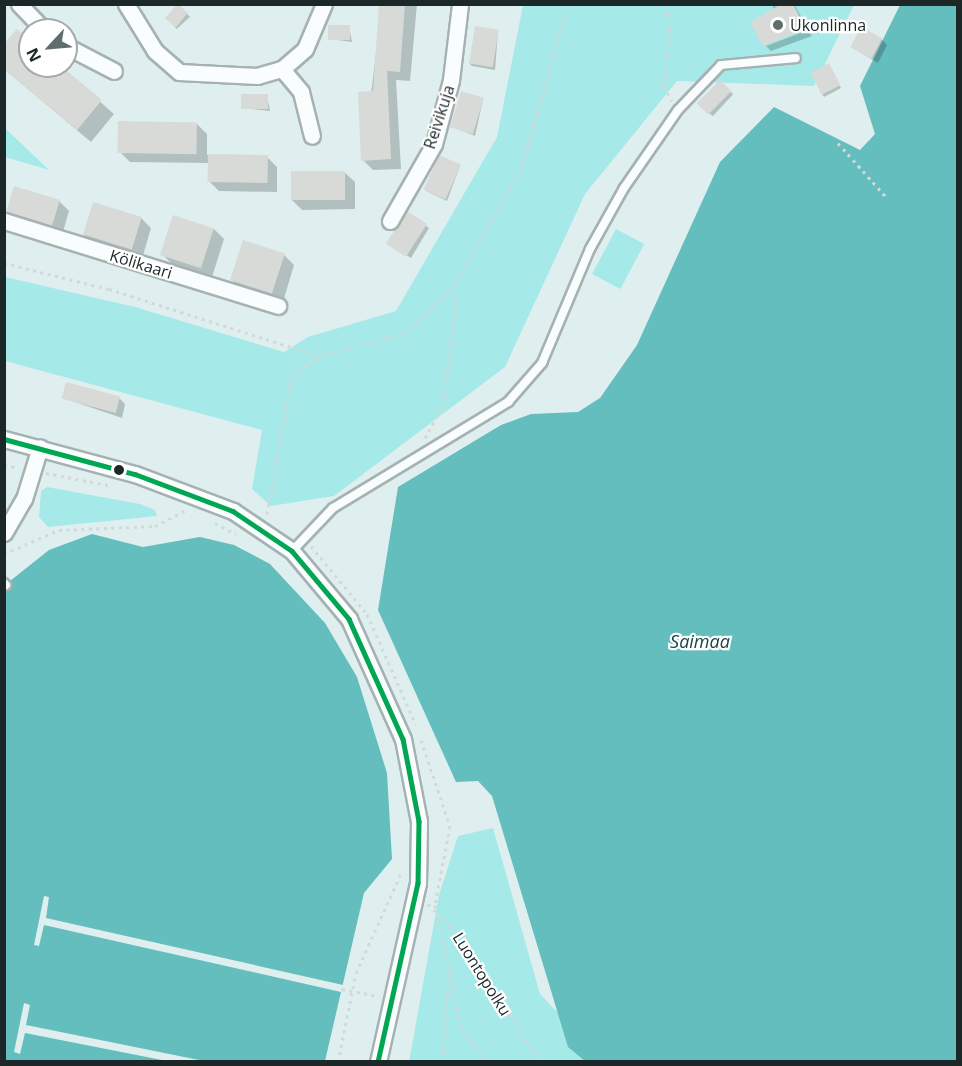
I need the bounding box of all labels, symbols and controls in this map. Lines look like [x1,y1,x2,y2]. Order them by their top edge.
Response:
place label: Ukonlinna [790,15,866,35]
north arrow [18,18,78,78]
marker: Ukonlinna [771,18,785,32]
text: N [21,44,46,66]
street label: Reivikuja [420,83,458,151]
street label: Kölikaari [107,245,175,283]
unlabelled marker [113,464,125,476]
water label: Saimaa [670,630,730,652]
street label: Luontopolku [449,929,515,1019]

